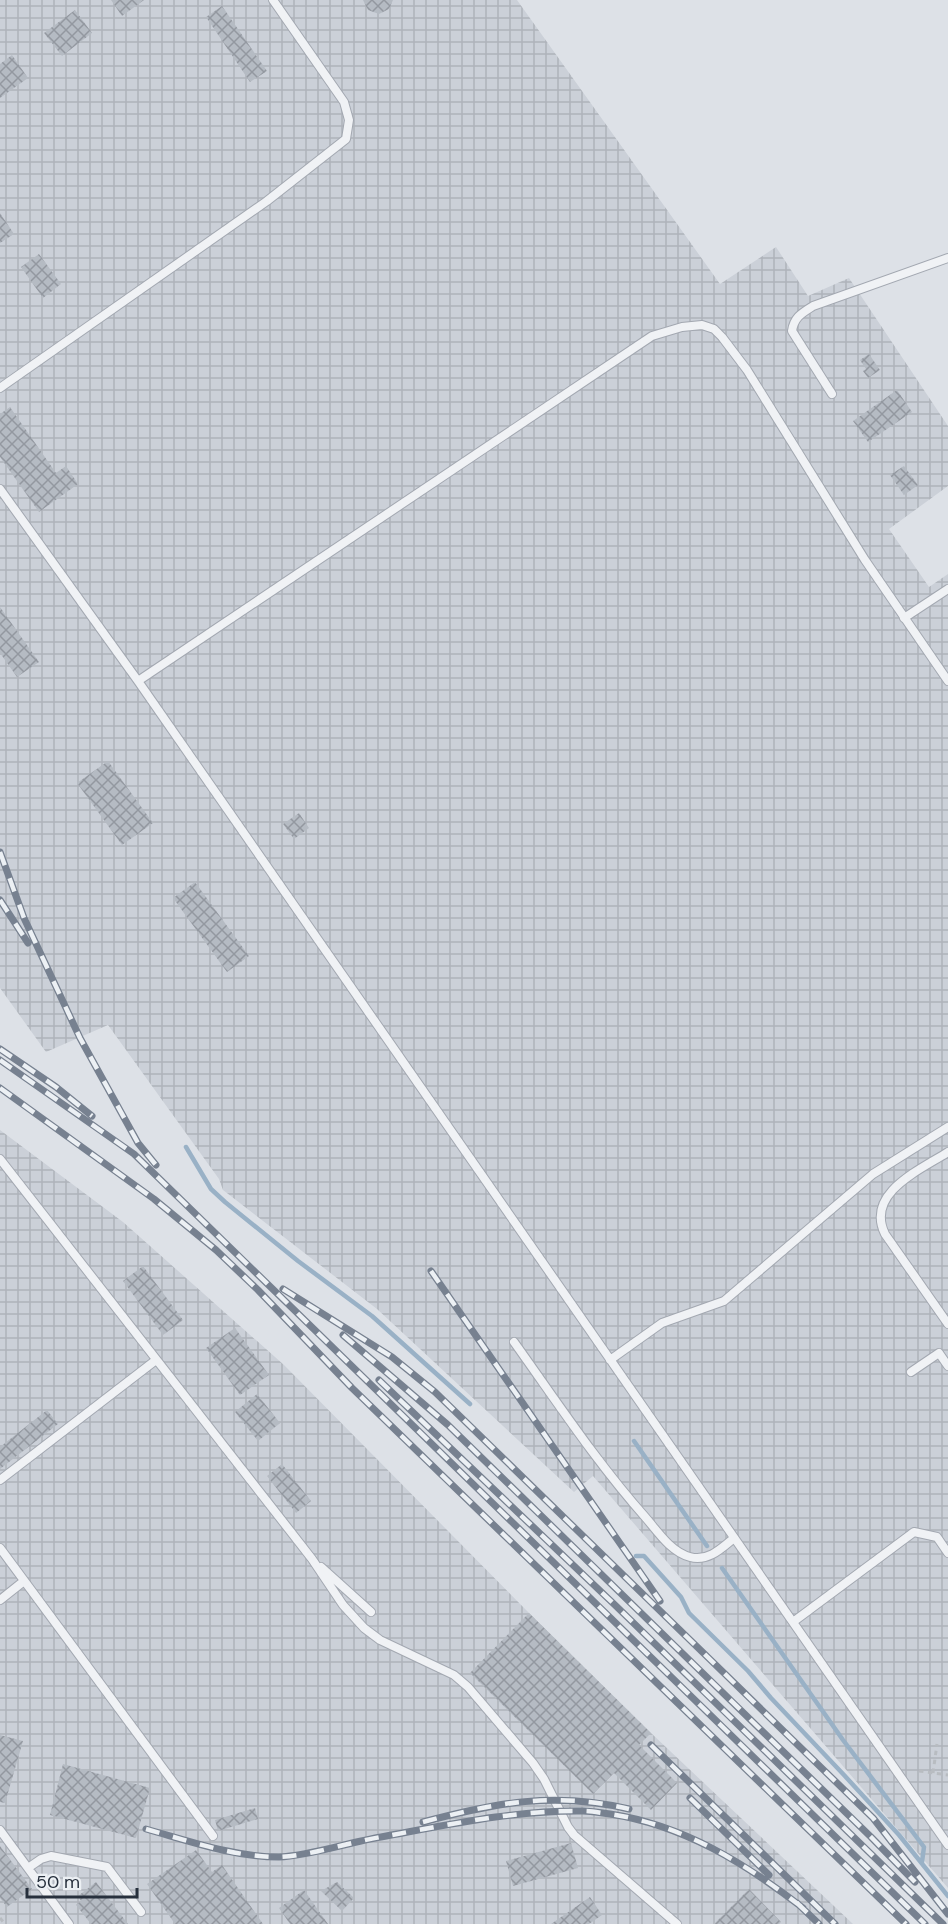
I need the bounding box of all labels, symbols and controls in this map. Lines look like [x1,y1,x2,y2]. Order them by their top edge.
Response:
scale bar [27,1861,136,1899]
text: 50 m [36,1870,80,1894]

